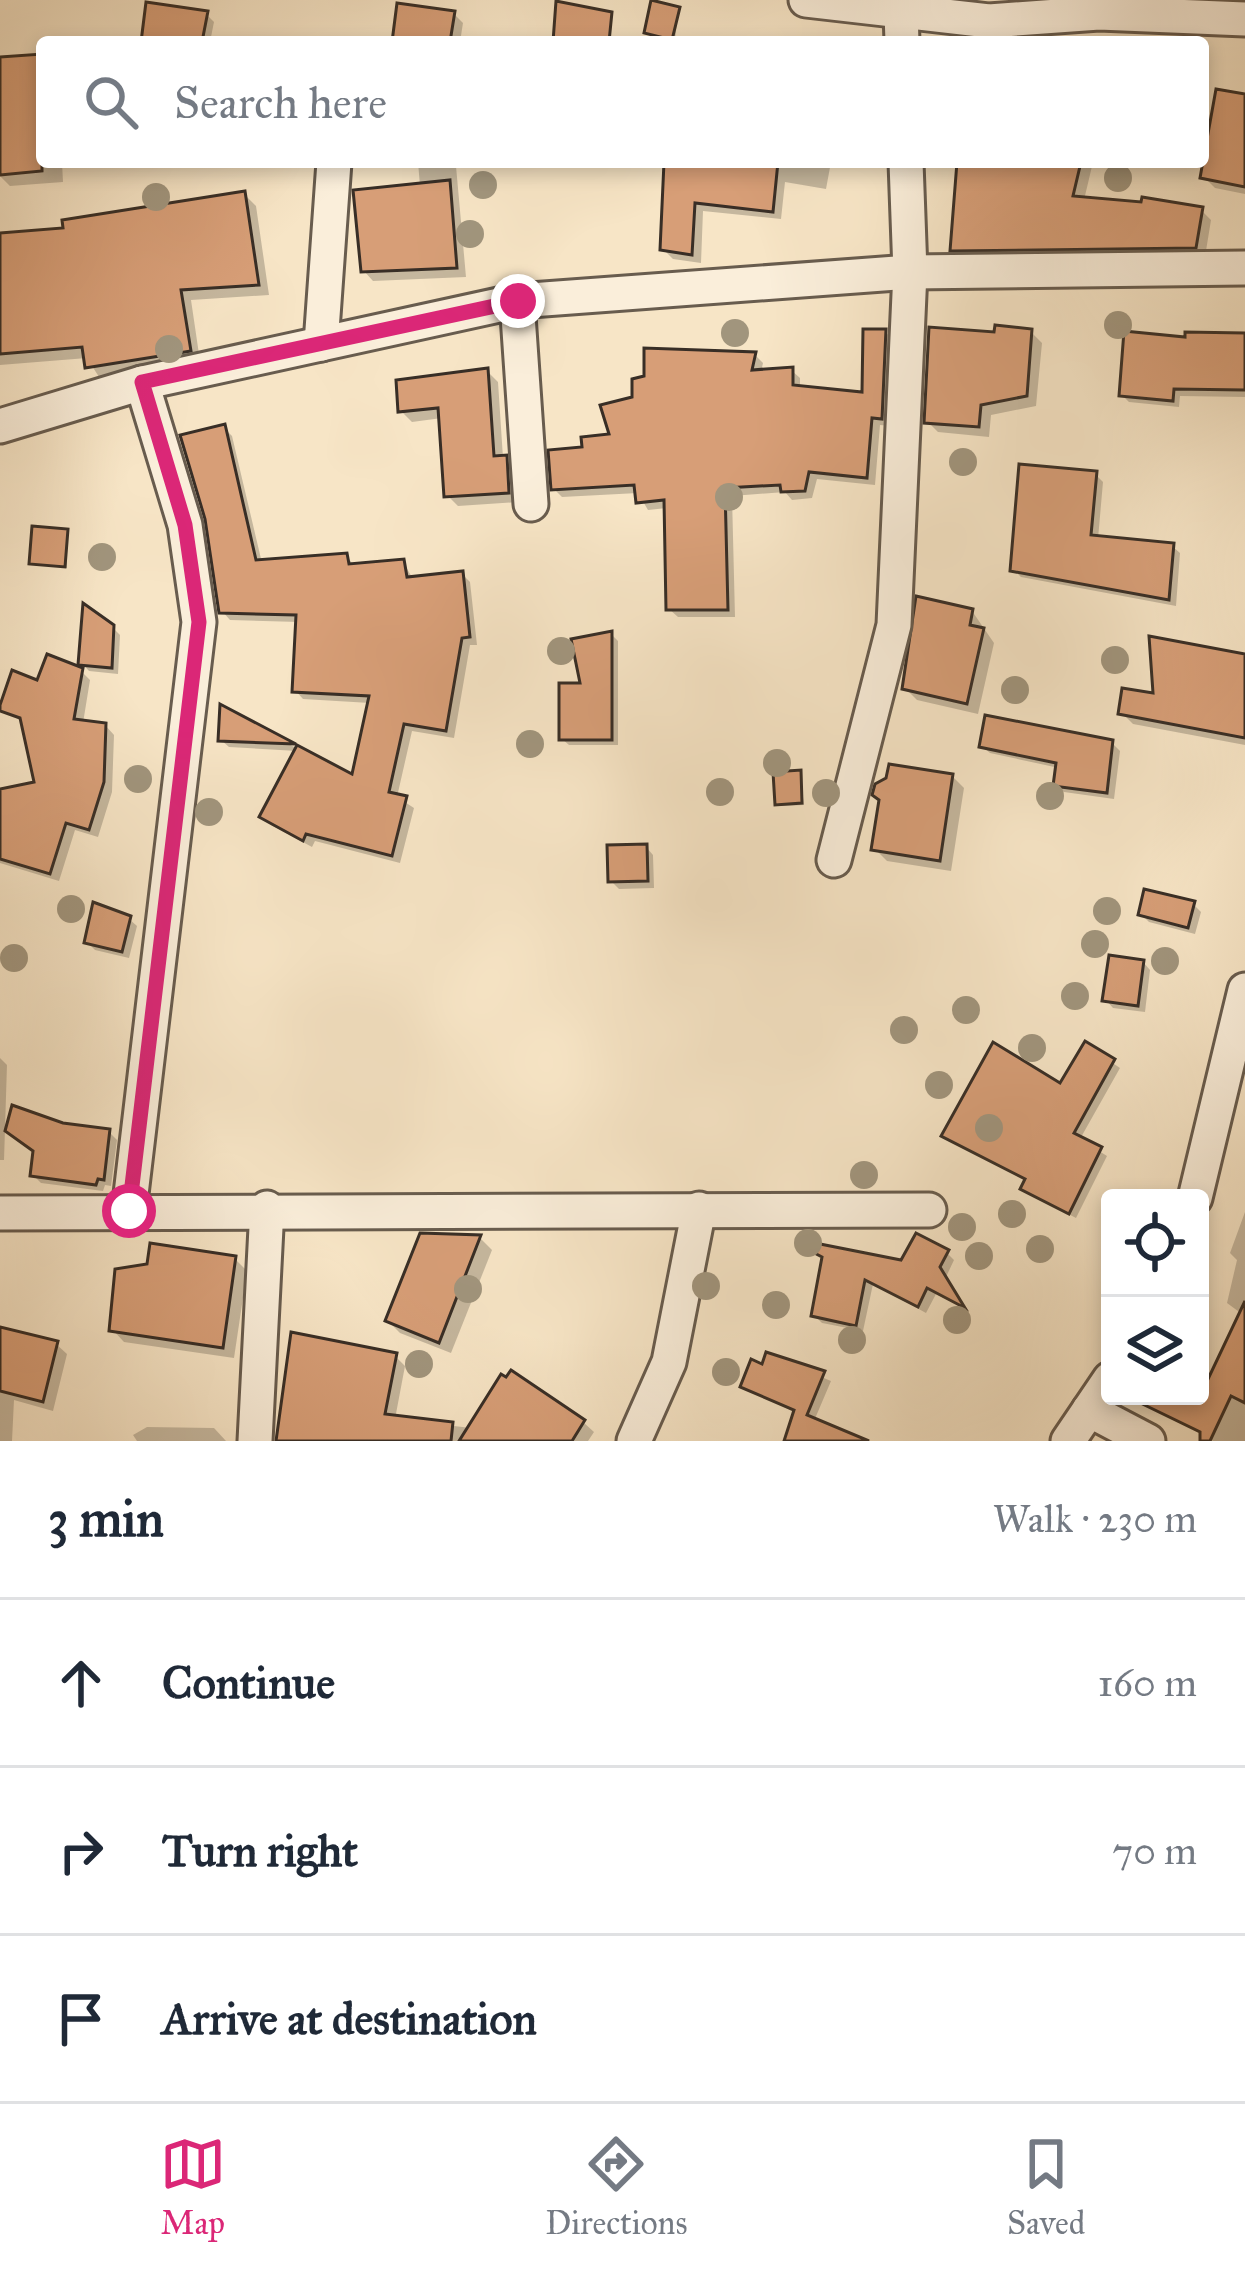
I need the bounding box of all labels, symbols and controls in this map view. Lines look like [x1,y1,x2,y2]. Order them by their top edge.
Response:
search box [36,36,1209,168]
icon: search [78,69,144,135]
text: Search here [174,75,387,130]
route end [491,274,545,328]
route start [102,1184,156,1238]
map controls [1101,1189,1209,1405]
button: locate [1101,1189,1209,1297]
button: layers [1101,1297,1209,1405]
text: 3 min [48,1488,164,1550]
text: Walk · 230 m [993,1495,1197,1543]
icon: ahead [48,1650,114,1716]
text: Continue [162,1655,335,1710]
text: 160 m [1098,1659,1197,1707]
icon: right [48,1818,114,1884]
text: Turn right [162,1823,358,1878]
text: 70 m [1112,1827,1197,1875]
icon: arrive [48,1986,114,2052]
text: Arrive at destination [162,1991,537,2046]
tab: Map [160,2131,226,2243]
tab: Directions [545,2131,687,2243]
tab: Saved [1007,2131,1085,2243]

